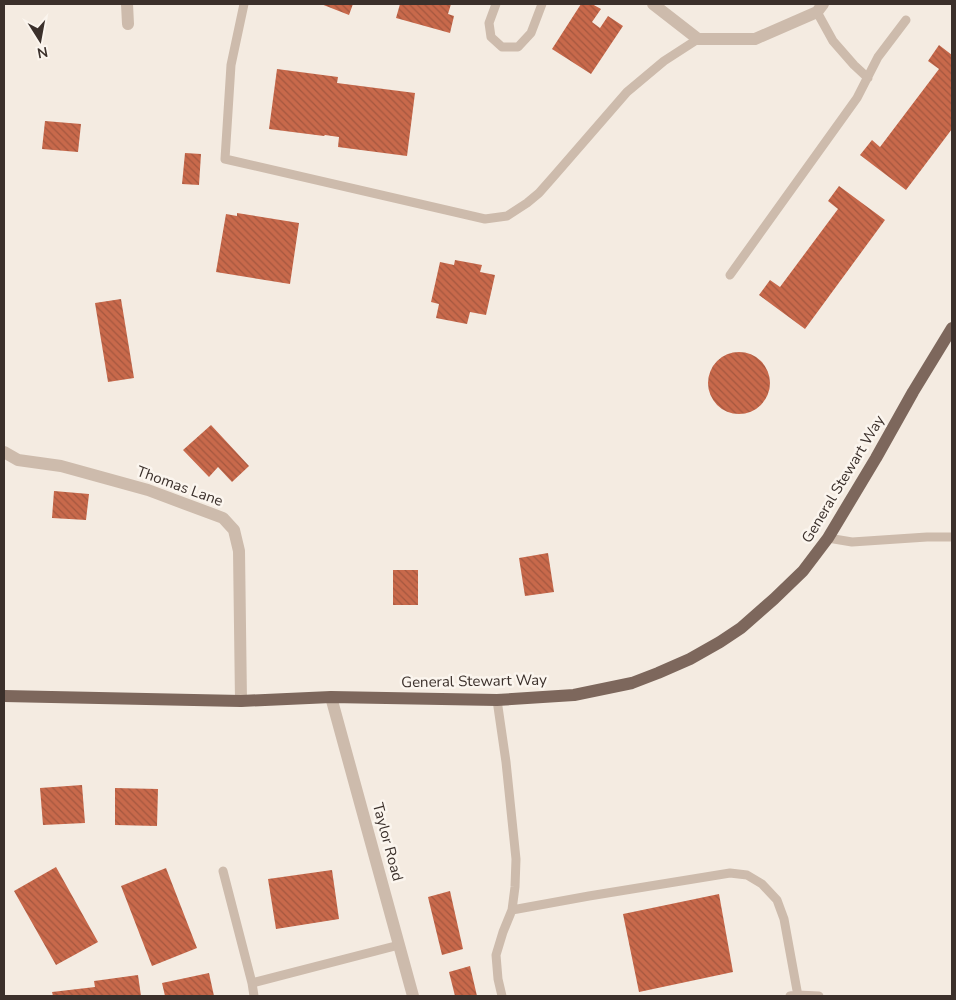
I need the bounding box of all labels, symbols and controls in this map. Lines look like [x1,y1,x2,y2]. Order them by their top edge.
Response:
north arrow [15,15,65,65]
text: N [35,42,49,63]
street label: General Stewart Way [797,411,889,547]
street label: Thomas Lane [134,461,226,511]
street label: General Stewart Way [401,670,547,692]
street label: Taylor Road [368,801,408,883]

